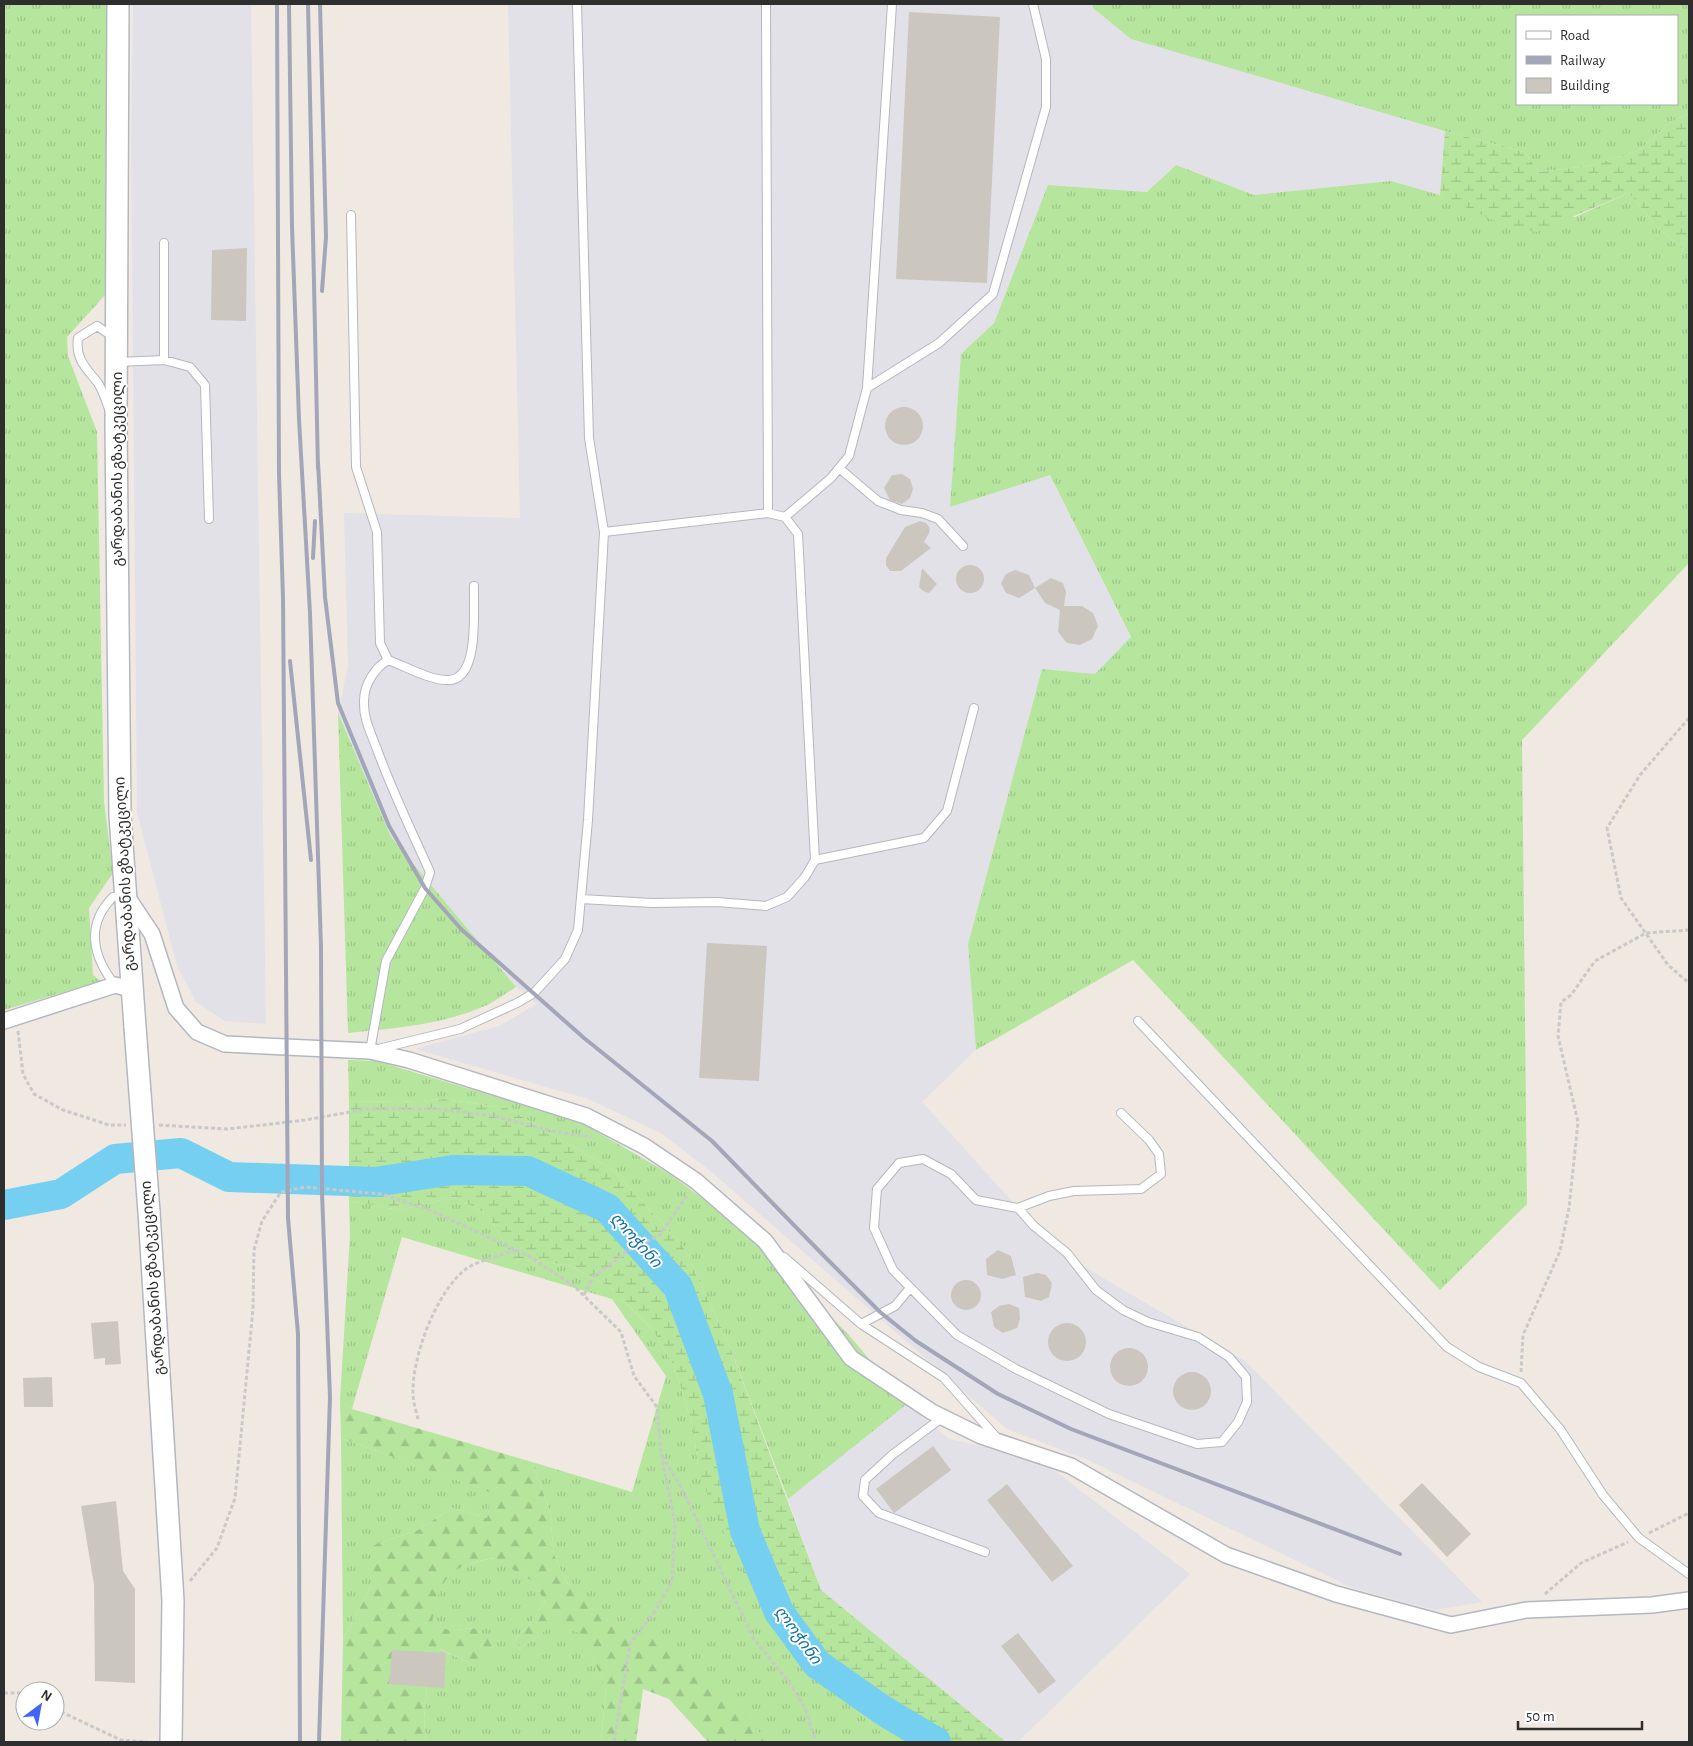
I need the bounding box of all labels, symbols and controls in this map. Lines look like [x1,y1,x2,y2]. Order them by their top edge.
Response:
legend [1516,15,1678,105]
text: Road [1560,28,1590,43]
text: Railway [1560,53,1606,68]
text: Building [1560,78,1610,93]
street label: გარდაბანის გზატკეცილი [110,372,126,566]
street label: გარდაბანის გზატკეცილი [112,776,139,972]
street label: გარდაბანის გზატკეცილი [139,1180,168,1376]
water label: ლოჭინი [607,1210,665,1272]
water label: ლოჭინი [771,1603,825,1668]
north arrow [15,1681,65,1731]
text: N [39,1687,54,1704]
scale bar [1518,1698,1642,1730]
text: 50 m [1526,1709,1555,1724]

